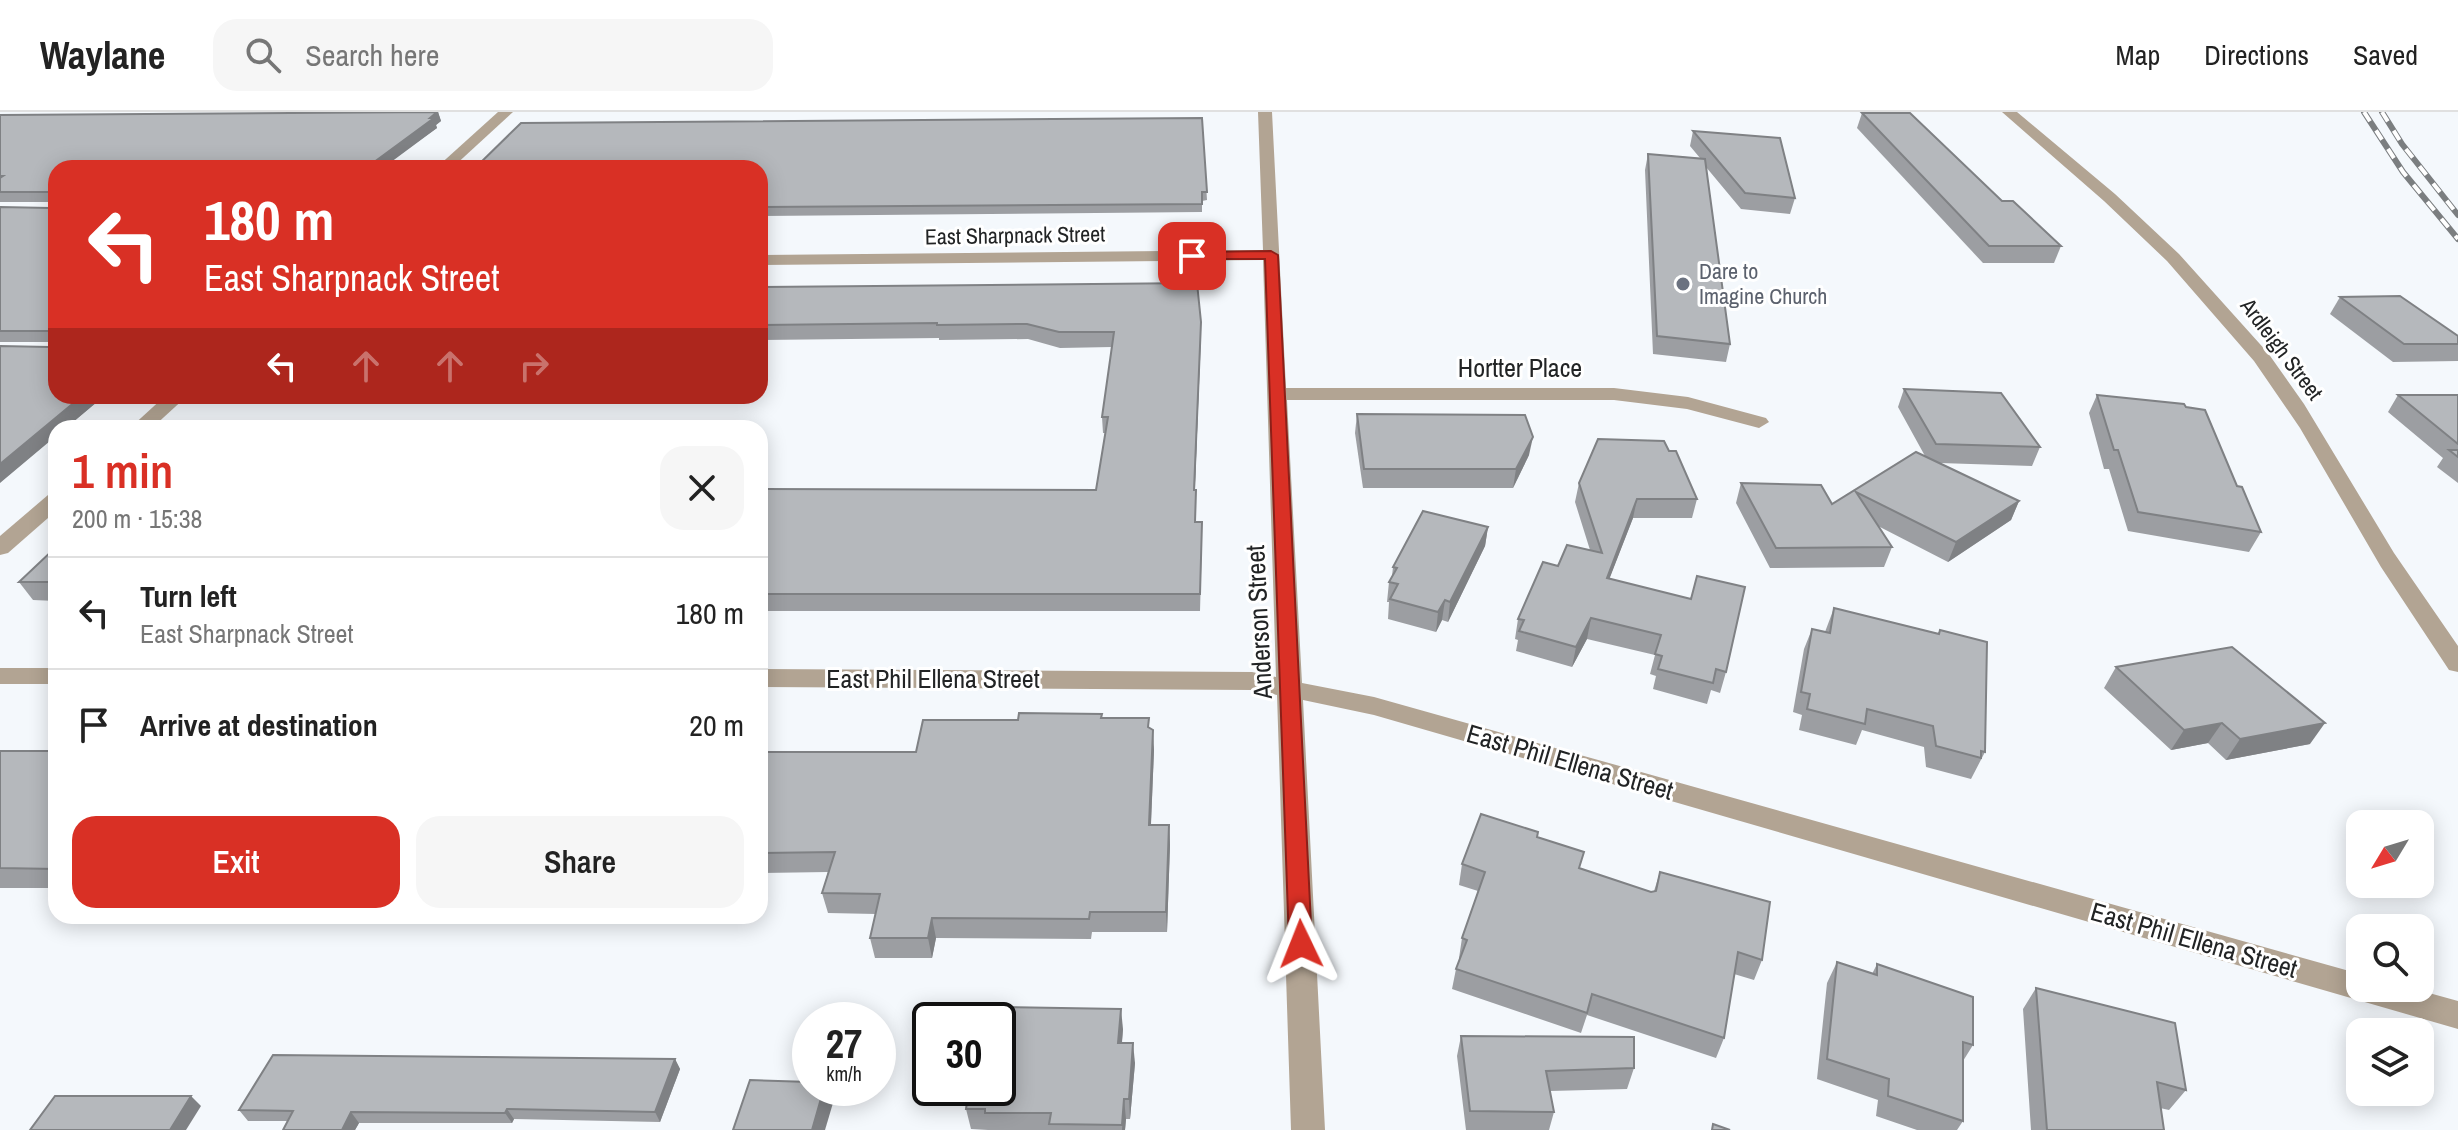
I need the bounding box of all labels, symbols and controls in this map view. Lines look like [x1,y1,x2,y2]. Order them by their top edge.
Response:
search box [213,19,773,91]
text: Waylane [40,30,165,81]
icon: search [241,33,285,77]
text: Search here [305,35,439,75]
text: Map [2116,36,2160,74]
text: Directions [2204,36,2309,74]
text: Saved [2353,36,2418,74]
text: 180 m [204,182,334,257]
icon: left [72,192,176,296]
street label: East Sharpnack Street [924,218,1106,252]
pin [1158,222,1226,290]
icon: arrive [1170,234,1214,278]
text: East Sharpnack Street [204,254,499,302]
place label: Dare to Imagine Church [1699,256,1827,311]
marker: Dare to Imagine Church [1674,275,1692,293]
street label: Ardleigh Street [2233,291,2330,406]
icon: left [260,344,304,388]
icon: ahead [344,344,388,388]
icon: ahead [428,344,472,388]
icon: right [512,344,556,388]
street label: Hortter Place [1458,350,1582,385]
text: 1 min [72,438,173,503]
button: close [660,446,744,530]
text: 200 m · 15:38 [72,501,202,536]
street label: Anderson Street [1237,544,1280,701]
text: Turn left [140,576,237,616]
icon: left [72,591,116,635]
text: 180 m [676,593,744,633]
text: East Sharpnack Street [140,616,353,651]
street label: East Phil Ellena Street [826,661,1040,696]
icon: arrive [72,703,116,747]
text: Arrive at destination [140,705,378,745]
text: 20 m [689,705,744,745]
street label: East Phil Ellena Street [1463,715,1678,808]
north arrow [2346,810,2434,898]
map controls [2346,810,2434,1106]
button: Exit [72,816,400,908]
button: Share [416,816,744,908]
street label: East Phil Ellena Street [2087,893,2302,986]
position arrow [1259,902,1343,986]
button: search [2346,914,2434,1002]
speed limit sign: 30 [912,1002,1016,1106]
text: 27 [826,1017,862,1070]
button: layers [2346,1018,2434,1106]
text: km/h [826,1060,862,1087]

